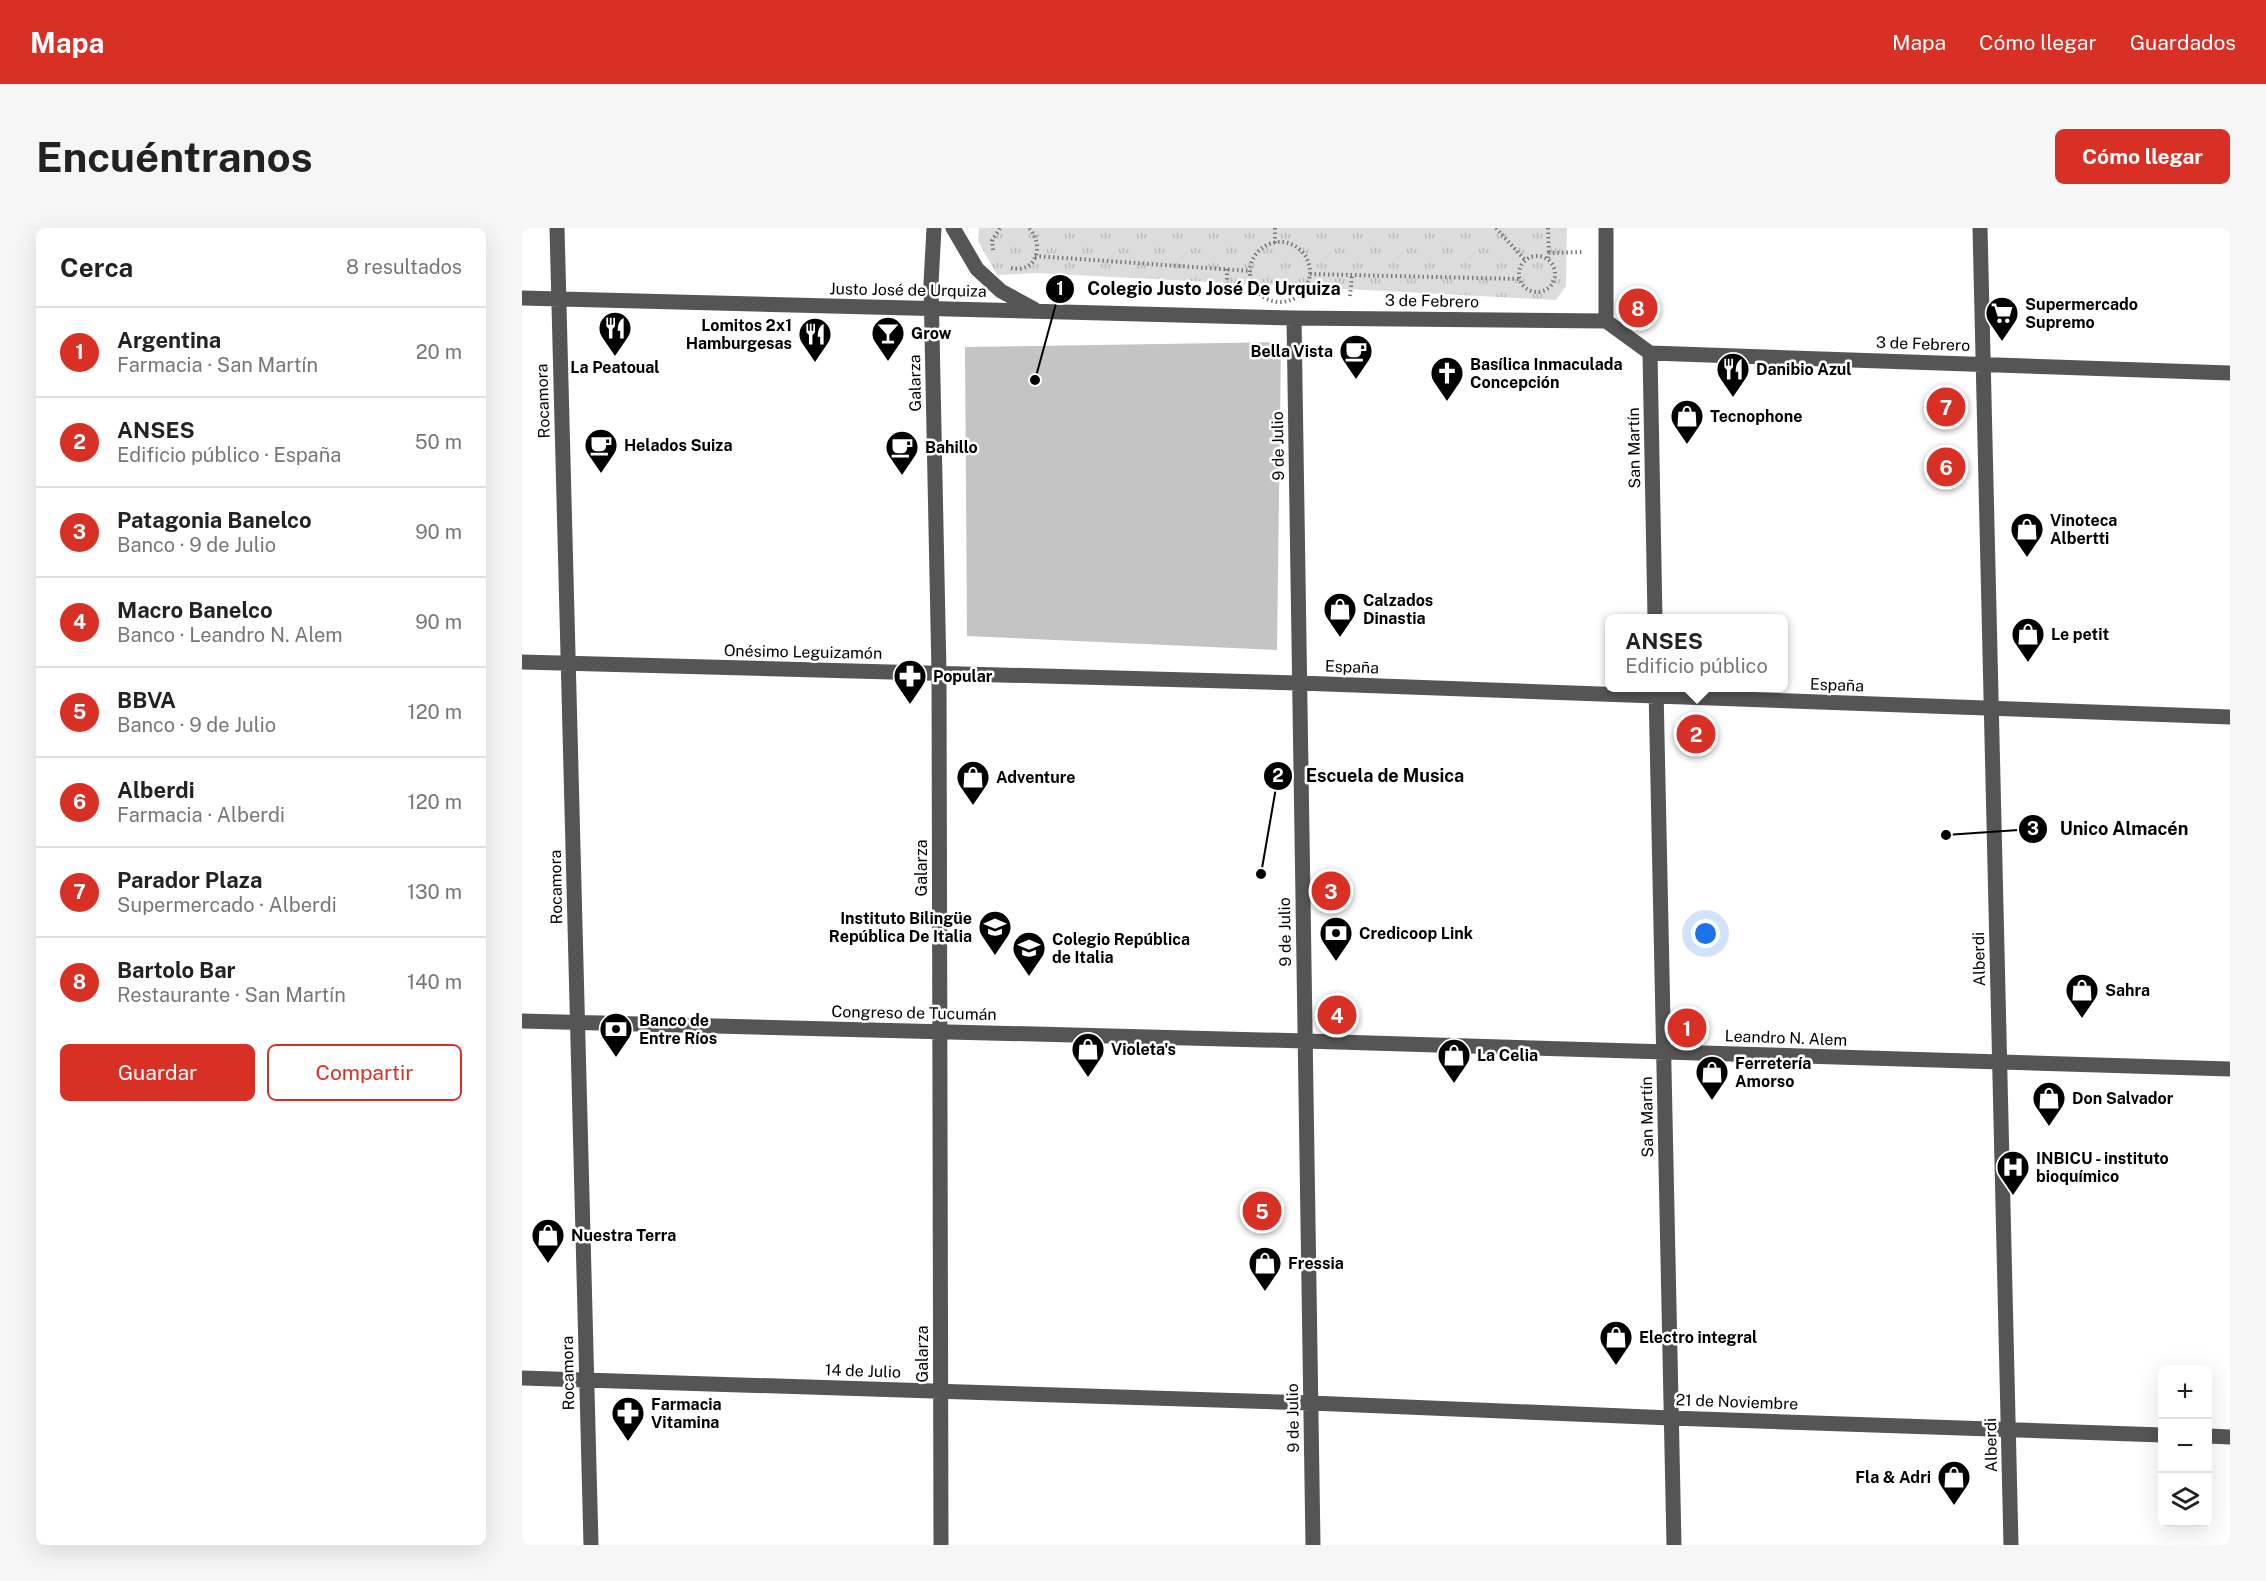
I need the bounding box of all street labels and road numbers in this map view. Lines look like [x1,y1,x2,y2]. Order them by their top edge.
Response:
street label: Justo José de Urquiza [829,279,987,301]
street label: 3 de Febrero [1385,291,1479,311]
street label: 3 de Febrero [1876,333,1970,355]
street label: Galarza [905,354,925,412]
street label: Rocamora [532,363,554,439]
street label: San Martín [1624,407,1644,489]
street label: 9 de Julio [1268,411,1288,481]
street label: Onésimo Leguizamón [724,641,882,663]
street label: España [1325,657,1379,677]
street label: España [1810,675,1864,695]
street label: Galarza [912,839,931,897]
street label: Rocamora [546,849,566,925]
street label: 9 de Julio [1275,897,1295,967]
street label: Alberdi [1969,932,1989,986]
street label: Congreso de Tucumán [831,1002,997,1024]
street label: Leandro N. Alem [1724,1026,1848,1050]
street label: San Martín [1637,1076,1657,1158]
street label: Galarza [913,1325,932,1383]
street label: Rocamora [558,1335,578,1411]
street label: 14 de Julio [825,1360,901,1382]
street label: 9 de Julio [1283,1383,1303,1453]
street label: 21 de Noviembre [1675,1390,1799,1414]
street label: Alberdi [1981,1418,2001,1472]

